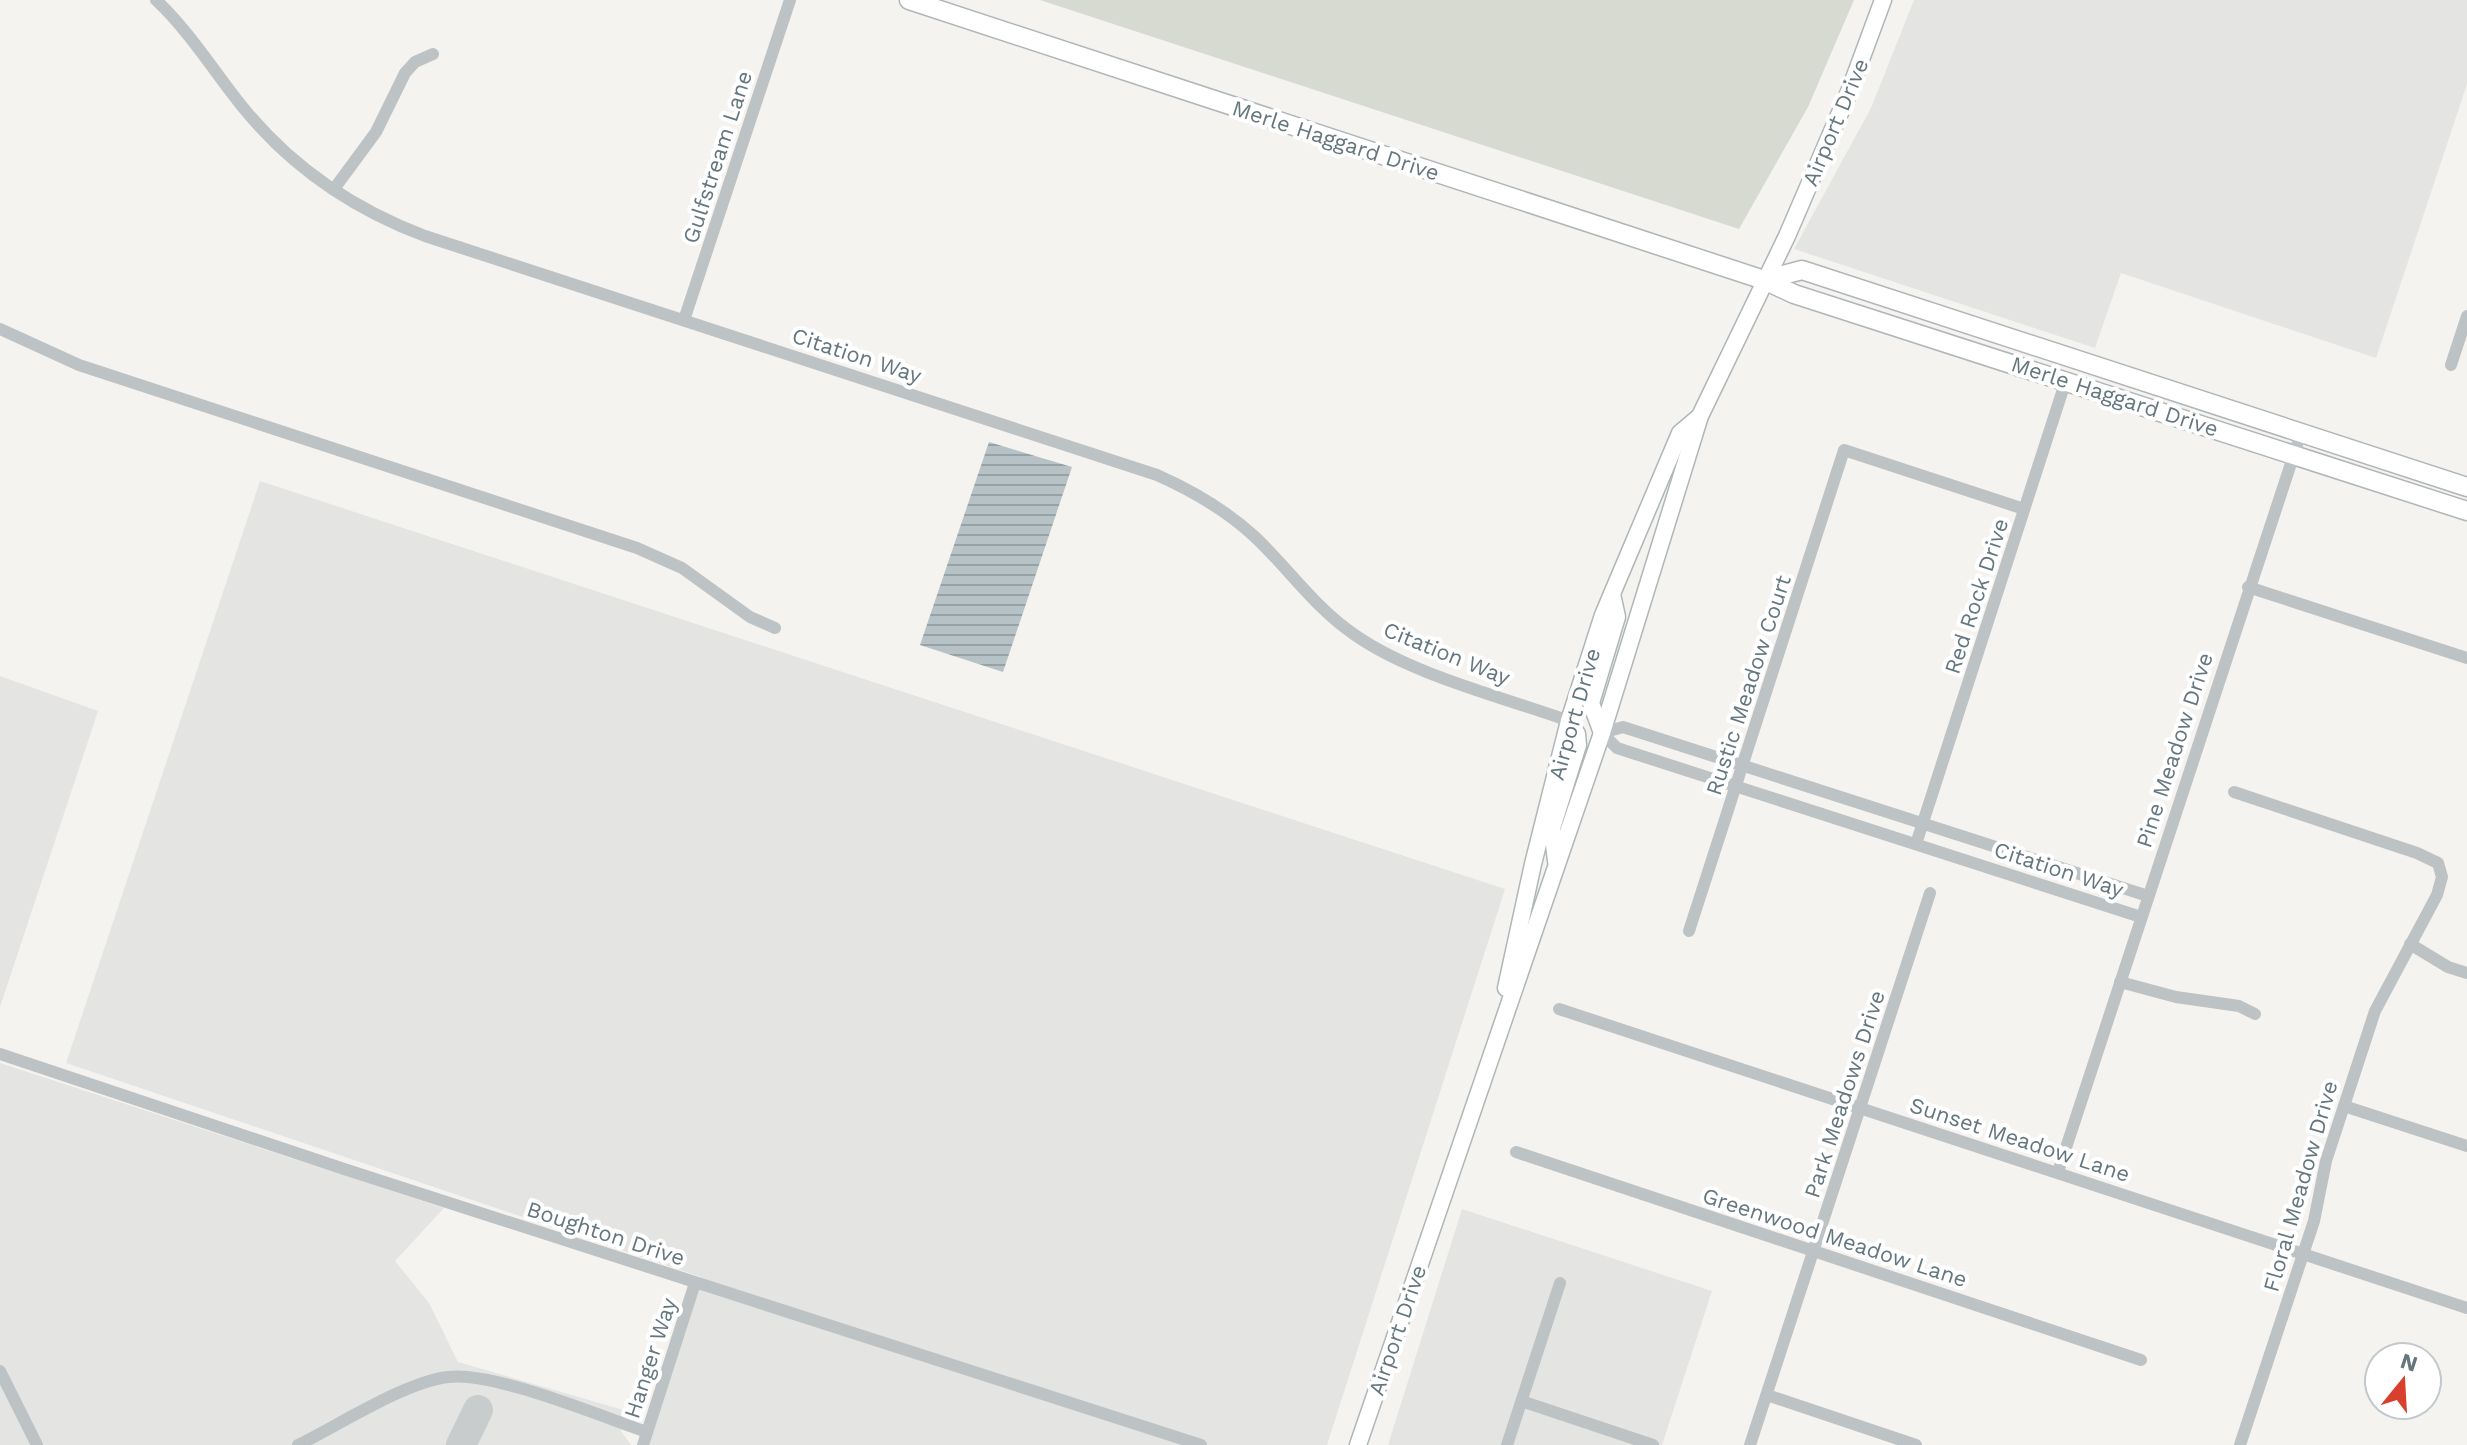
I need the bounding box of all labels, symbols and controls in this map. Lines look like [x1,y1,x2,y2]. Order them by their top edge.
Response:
street label: Airport Drive [1797,55,1874,190]
street label: Gulfstream Lane [678,68,757,247]
street label: Merle Haggard Drive [1229,95,1443,186]
street label: Citation Way [789,323,925,388]
street label: Merle Haggard Drive [2008,351,2222,442]
street label: Red Rock Drive [1940,515,2013,677]
street label: Rustic Meadow Court [1701,572,1796,798]
street label: Citation Way [1380,617,1514,690]
street label: Airport Drive [1544,645,1605,783]
street label: Pine Meadow Drive [2131,649,2218,851]
street label: Citation Way [1991,837,2127,902]
street label: Park Meadows Drive [1799,987,1890,1201]
street label: Floral Meadow Drive [2258,1078,2343,1295]
street label: Sunset Meadow Lane [1907,1092,2133,1187]
street label: Greenwood Meadow Lane [1699,1183,1970,1292]
street label: Boughton Drive [524,1196,688,1271]
street label: Airport Drive [1363,1262,1431,1399]
street label: Hanger Way [619,1294,682,1422]
north arrow [2363,1341,2443,1421]
text: N [2397,1348,2421,1377]

